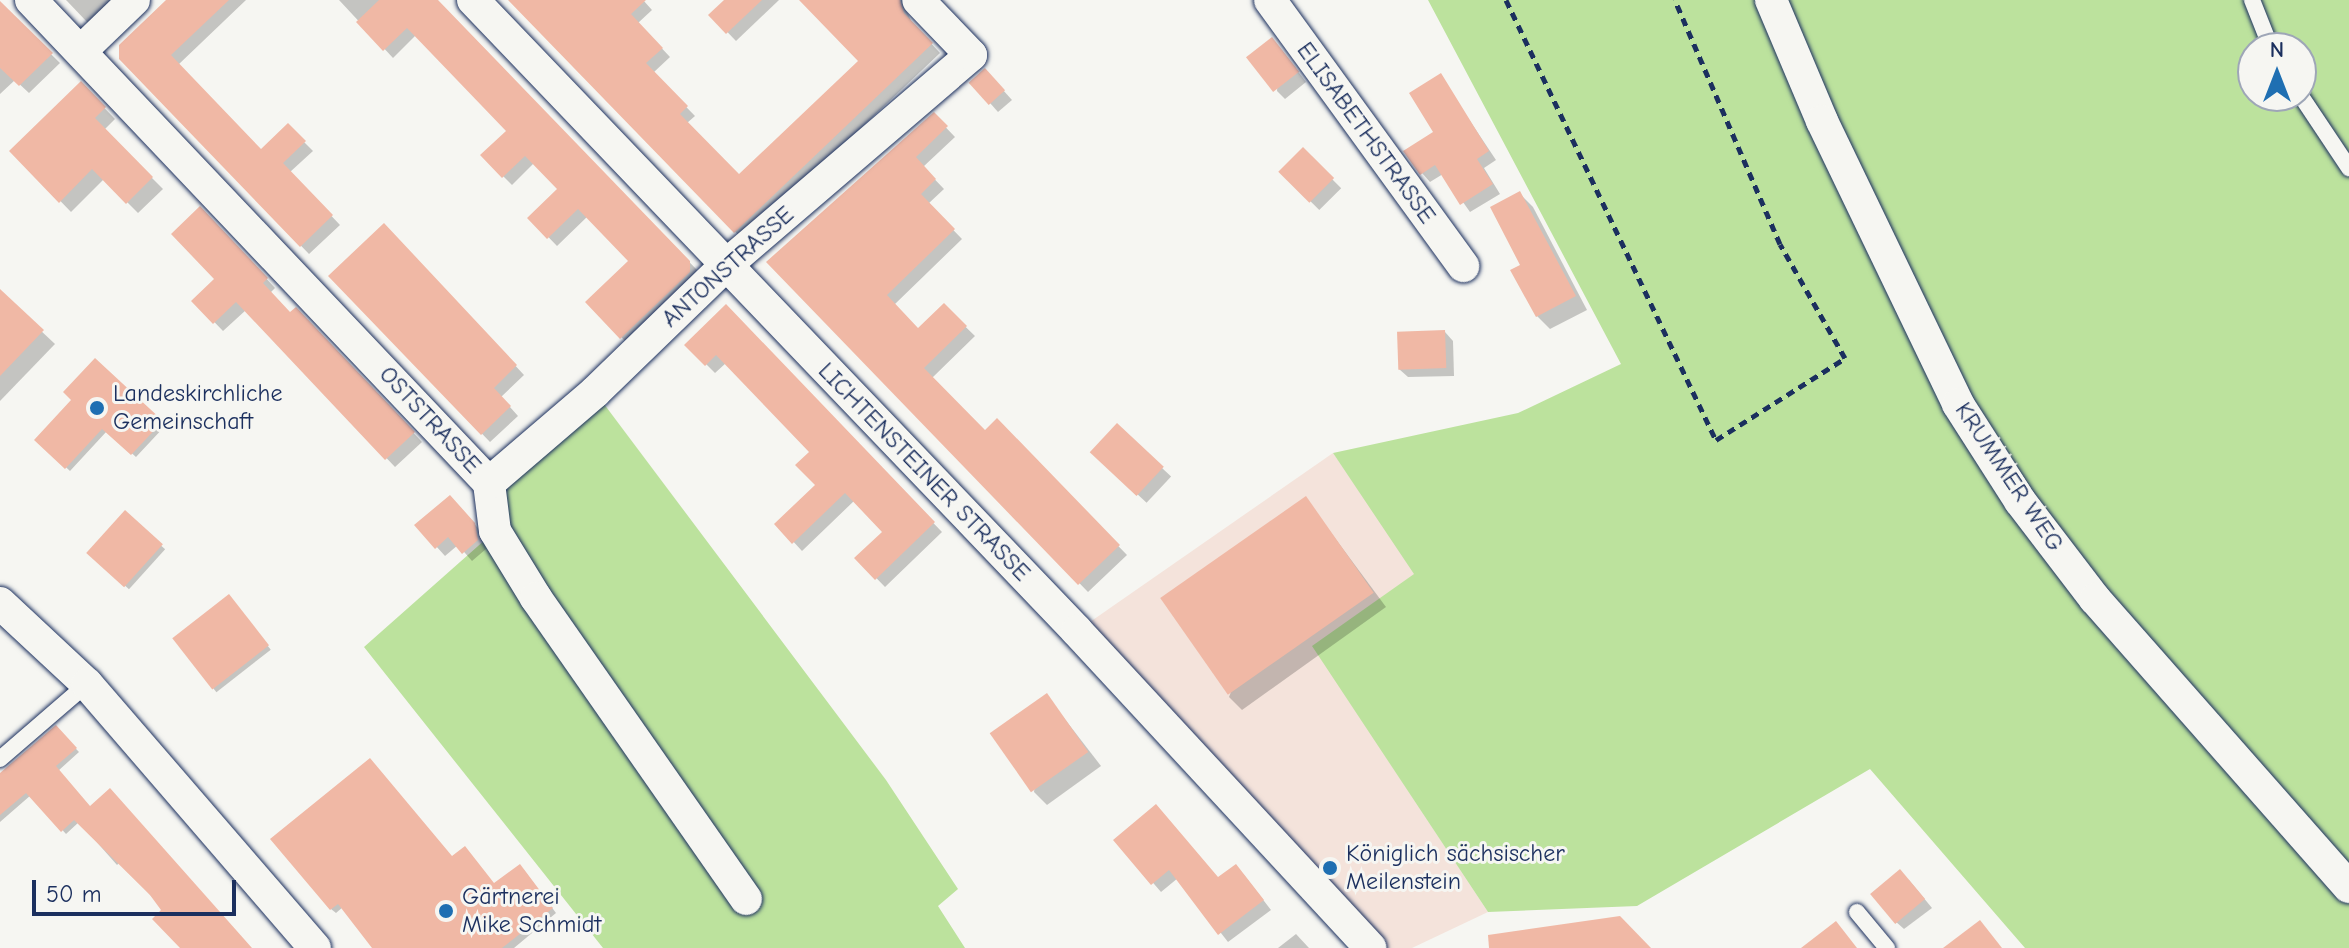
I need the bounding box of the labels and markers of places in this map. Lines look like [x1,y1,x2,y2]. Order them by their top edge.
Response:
place label: Landeskirchliche Gemeinschaft [113,380,282,436]
marker: Landeskirchliche Gemeinschaft [88,399,106,417]
place label: Königlich sächsischer Meilenstein [1346,840,1565,896]
marker: Königlich sächsischer Meilenstein [1321,859,1339,877]
place label: Gärtnerei Mike Schmidt [462,883,601,939]
marker: Gärtnerei Mike Schmidt [437,902,455,920]

